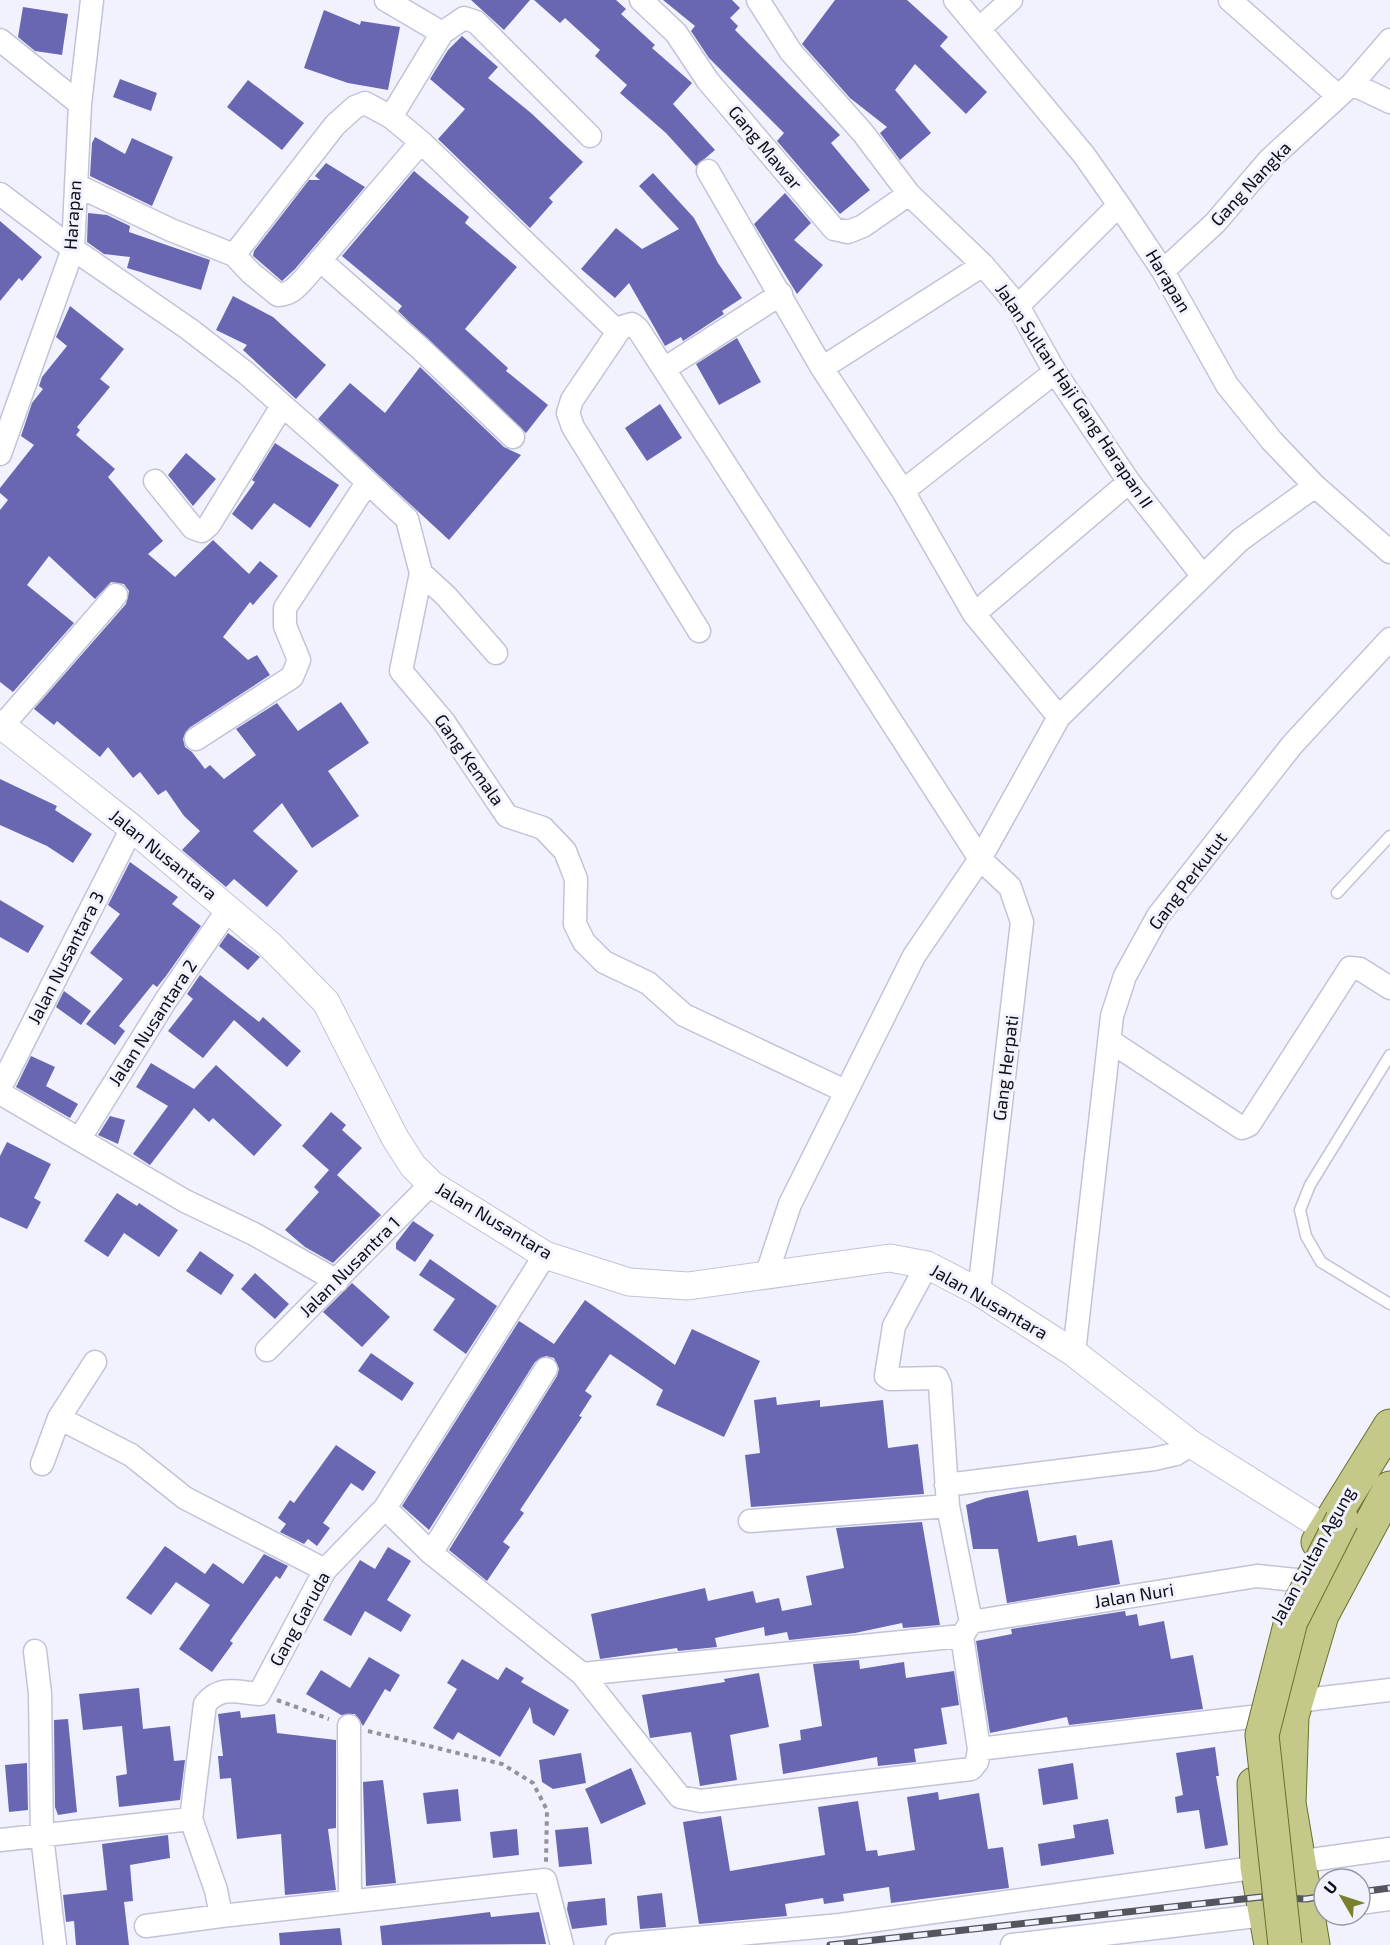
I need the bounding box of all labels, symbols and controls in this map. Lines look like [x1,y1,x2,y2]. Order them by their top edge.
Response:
street label: Gang Mawar [724,101,807,194]
street label: Gang Nangka [1205,136,1295,230]
street label: Harapan [59,179,85,251]
street label: Harapan [1141,245,1196,316]
street label: Jalan Sultan Haji Gang Harapan II [991,279,1158,512]
street label: Gang Kemala [430,709,509,809]
street label: Jalan Nusantara [105,804,222,904]
street label: Gang Perkutut [1143,827,1231,934]
street label: Jalan Nusantara 3 [22,888,108,1028]
street label: Jalan Nusantara 2 [103,955,201,1090]
street label: Gang Herpati [988,1014,1022,1122]
street label: Jalan Nusantara [432,1177,557,1264]
street label: Jalan Nusantra 1 [294,1211,404,1321]
street label: Jalan Nusantara [927,1259,1052,1344]
street label: Jalan Sultan Agung [1265,1483,1359,1628]
street label: Gang Garuda [264,1567,334,1670]
street label: Jalan Nuri [1092,1578,1175,1612]
north arrow [1312,1867,1372,1927]
text: U [1319,1877,1341,1897]

